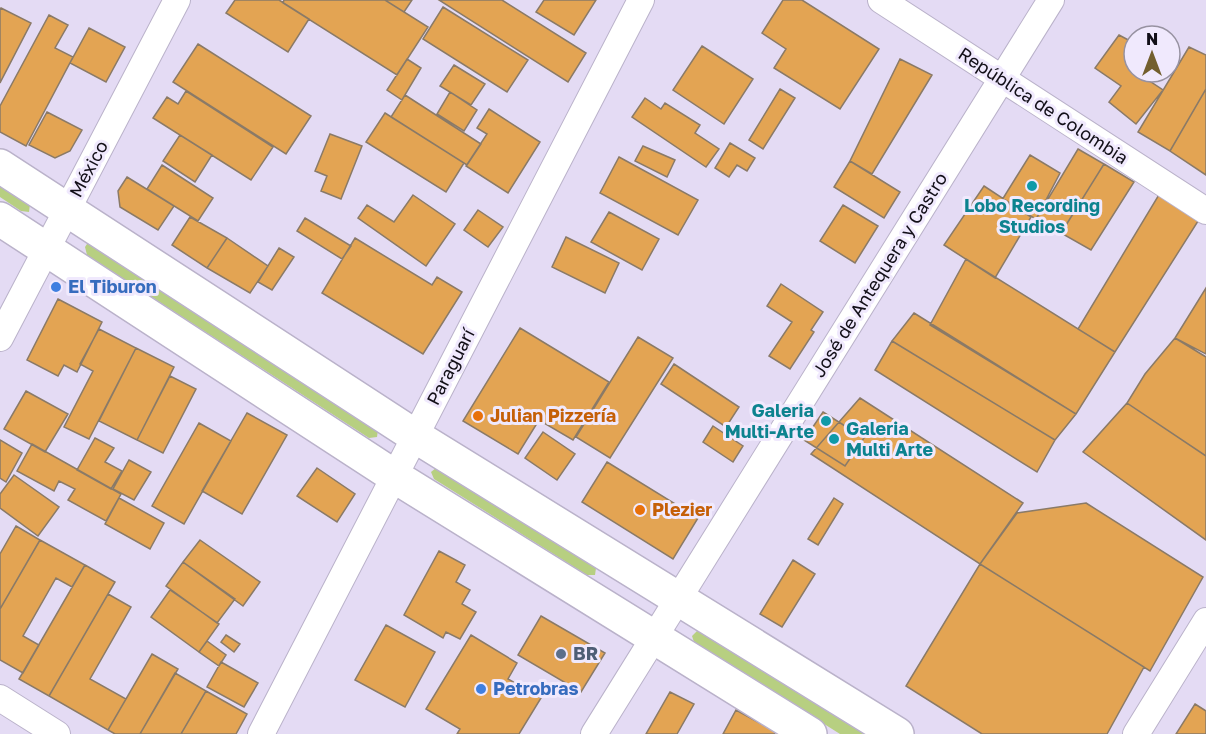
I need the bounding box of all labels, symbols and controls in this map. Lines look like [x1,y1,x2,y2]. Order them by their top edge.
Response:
north arrow [1122,24,1182,84]
text: N [1146,29,1158,49]
street label: República de Colombia [955,42,1133,168]
street label: México [64,136,112,201]
street label: José de Antequera y Castro [807,168,951,381]
marker: Lobo Recording Studios [1025,179,1039,193]
place label: Lobo Recording Studios [964,194,1100,237]
place label: El Tiburon [68,275,157,297]
marker: El Tiburon [49,280,63,294]
street label: Paraguarí [422,324,479,408]
place label: Galeria Multi-Arte [725,399,814,442]
place label: Julian Pizzería [490,404,616,426]
marker: Julian Pizzería [471,409,485,423]
marker: Galeria Multi-Arte [819,414,833,428]
place label: Galeria Multi Arte [846,417,933,460]
marker: Galeria Multi Arte [827,432,841,446]
place label: Plezier [652,498,712,520]
marker: Plezier [633,503,647,517]
place label: BR [573,642,598,664]
marker: BR [554,647,568,661]
place label: Petrobras [493,677,579,699]
marker: Petrobras [474,682,488,696]

